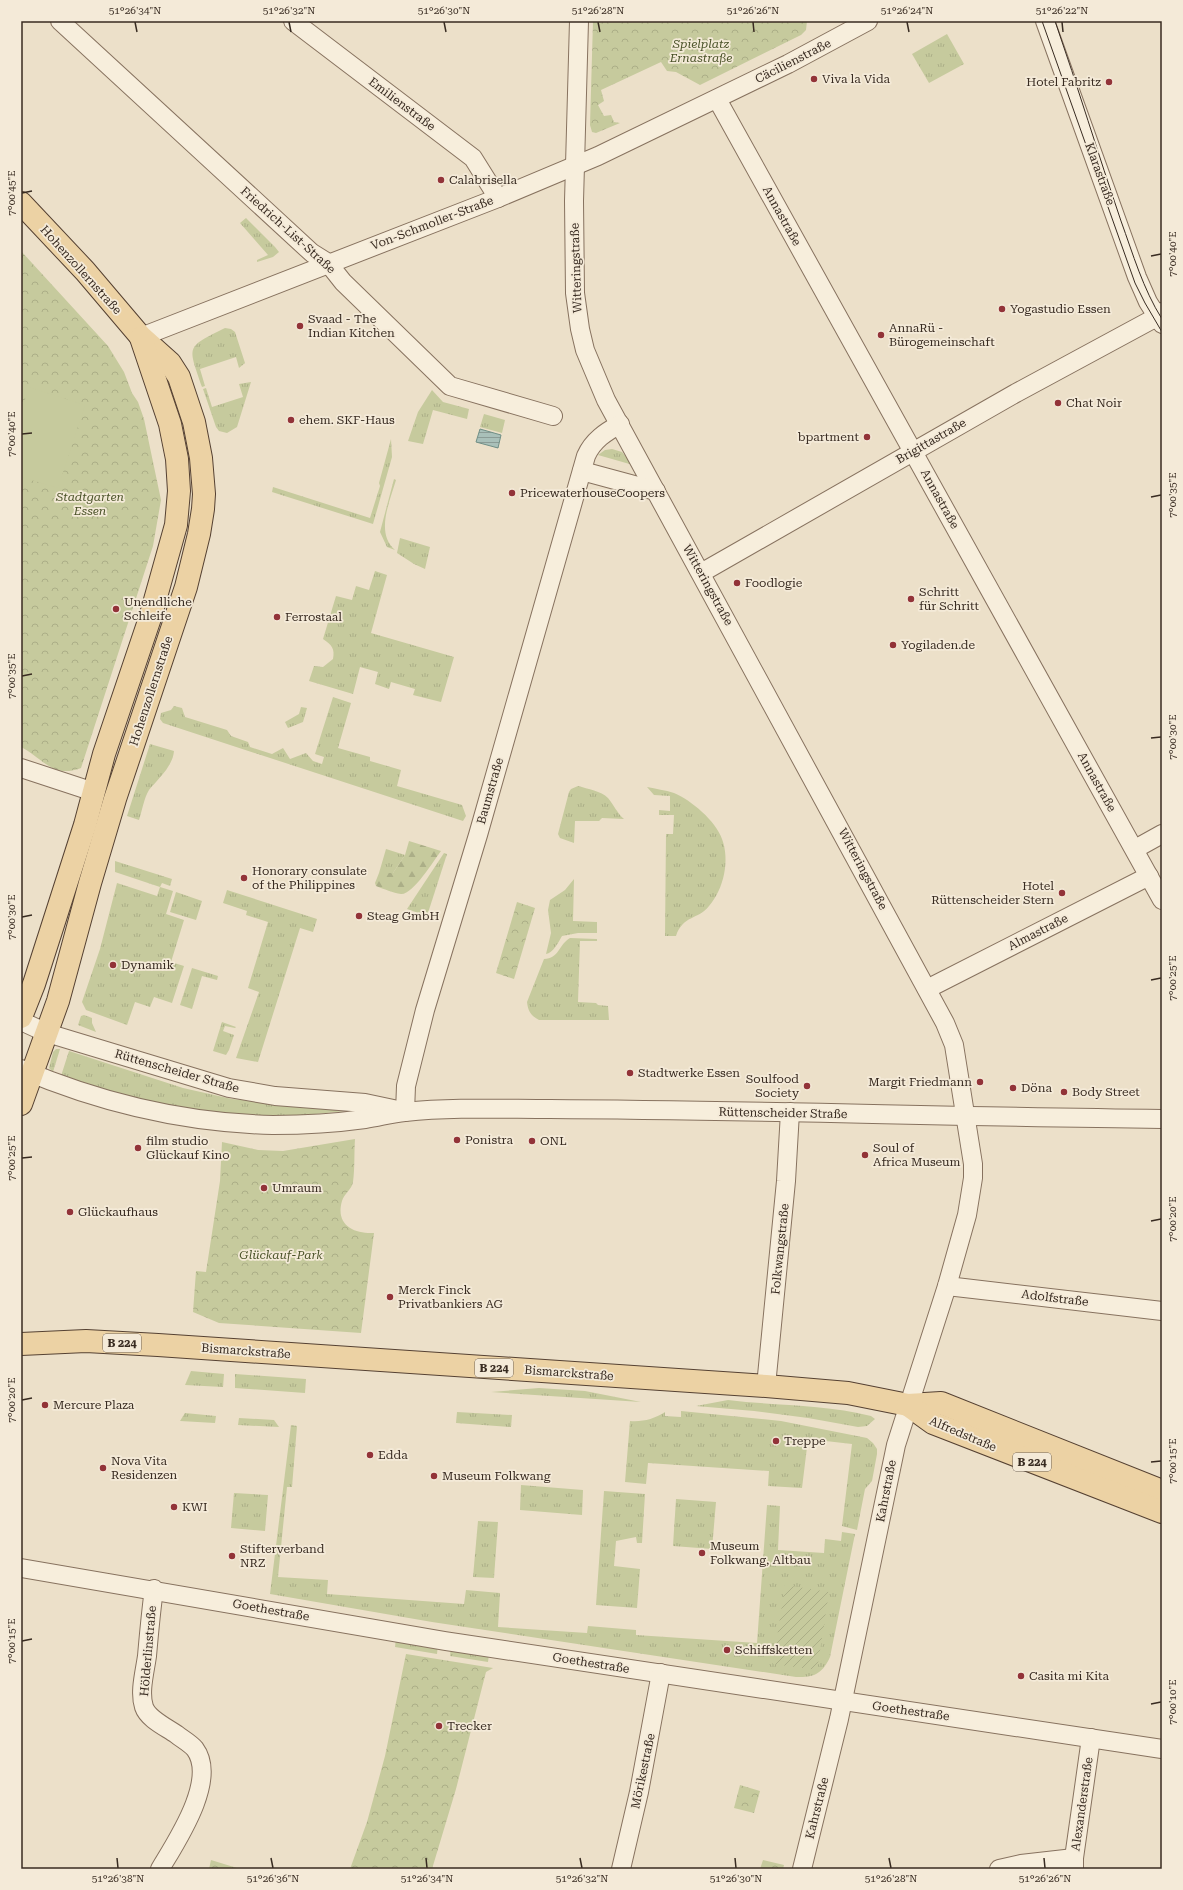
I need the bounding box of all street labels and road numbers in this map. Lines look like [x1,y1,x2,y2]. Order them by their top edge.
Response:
street label: Cäcilienstraße [753,36,833,86]
street label: Emilienstraße [366,74,438,134]
street label: Klarastraße [1082,141,1118,208]
street label: Friedrich-List-Straße [238,184,339,277]
street label: Annastraße [760,184,804,249]
street label: Von-Schmoller-Straße [369,193,496,253]
street label: Witteringstraße [567,222,585,313]
street label: Hohenzollernstraße [37,223,125,318]
street label: Brigittastraße [893,415,969,467]
street label: Annastraße [918,467,962,532]
street label: Witteringstraße [680,542,736,628]
street label: Hohenzollernstraße [127,634,175,748]
street label: Annastraße [1075,750,1119,815]
street label: Baumstraße [474,756,506,826]
street label: Witteringstraße [836,826,891,913]
street label: Almastraße [1006,911,1071,953]
street label: Rüttenscheider Straße [113,1047,241,1096]
street label: Rüttenscheider Straße [718,1105,848,1121]
street label: Folkwangstraße [768,1202,792,1295]
street label: Adolfstraße [1021,1287,1090,1309]
road number: B 224 [103,1334,141,1352]
street label: Bismarckstraße [201,1341,292,1361]
road number: B 224 [475,1359,513,1377]
street label: Bismarckstraße [524,1363,615,1383]
street label: Alfredstraße [927,1414,999,1455]
road number: B 224 [1013,1453,1051,1471]
street label: Kahrstraße [873,1458,899,1523]
street label: Goethestraße [231,1596,311,1624]
street label: Hölderlinstraße [137,1605,159,1697]
street label: Goethestraße [551,1650,631,1676]
street label: Goethestraße [871,1699,951,1723]
street label: Mörikestraße [628,1732,658,1810]
street label: Alexanderstraße [1068,1756,1096,1852]
street label: Kahrstraße [803,1775,832,1840]

